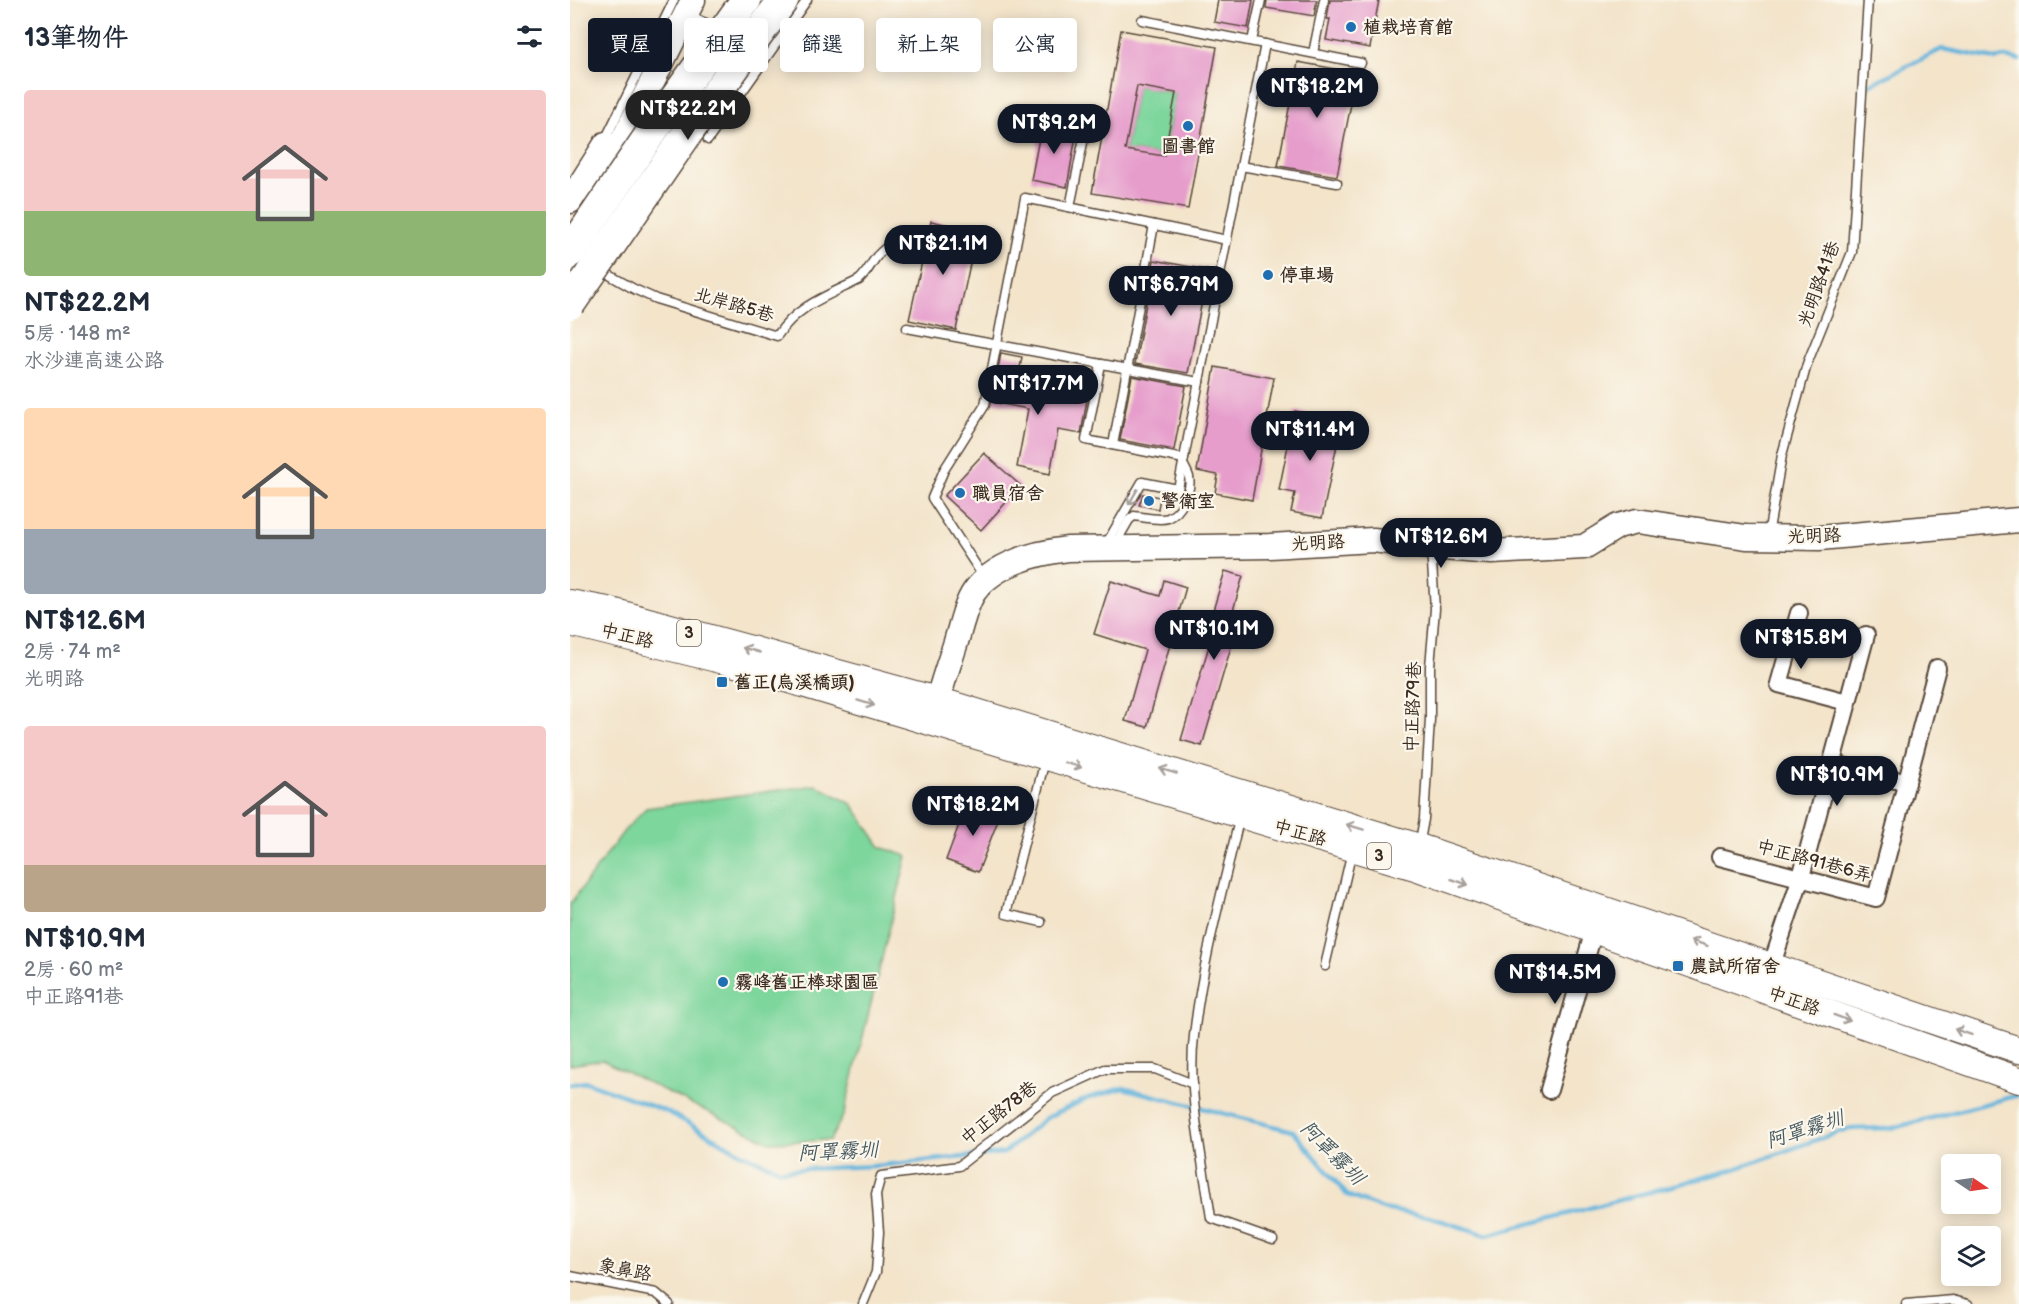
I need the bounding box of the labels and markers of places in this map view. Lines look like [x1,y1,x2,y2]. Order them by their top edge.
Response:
place label: 植栽培育館 [1363,17,1453,38]
marker: 植栽培育館 [1344,20,1358,34]
pin: NT$18.2M [1255,68,1379,119]
pin: NT$22.2M [626,90,750,141]
pin: NT$9.2M [999,104,1109,155]
marker: 圖書館 [1181,119,1195,133]
place label: 圖書館 [1161,136,1215,157]
pin: NT$21.1M [881,225,1005,276]
place label: 停車場 [1280,265,1334,286]
pin: NT$6.79M [1109,266,1233,317]
marker: 停車場 [1261,268,1275,282]
pin: NT$17.7M [976,365,1100,416]
pin: NT$11.4M [1248,411,1372,462]
place label: 職員宿舍 [972,483,1044,504]
marker: 職員宿舍 [953,486,967,500]
place label: 警衛室 [1161,491,1215,512]
marker: 警衛室 [1142,494,1156,508]
pin: NT$12.6M [1379,518,1503,569]
pin: NT$10.1M [1152,610,1276,661]
pin: NT$15.8M [1739,619,1863,670]
place label: 舊正(烏溪橋頭) [734,672,855,693]
marker: 舊正(烏溪橋頭) [715,675,729,689]
pin: NT$10.9M [1775,756,1899,807]
pin: NT$18.2M [911,786,1035,837]
pin: NT$14.5M [1493,954,1617,1005]
place label: 農試所宿舍 [1690,956,1780,977]
marker: 農試所宿舍 [1671,959,1685,973]
place label: 霧峰舊正棒球園區 [735,972,879,993]
marker: 霧峰舊正棒球園區 [716,975,730,989]

